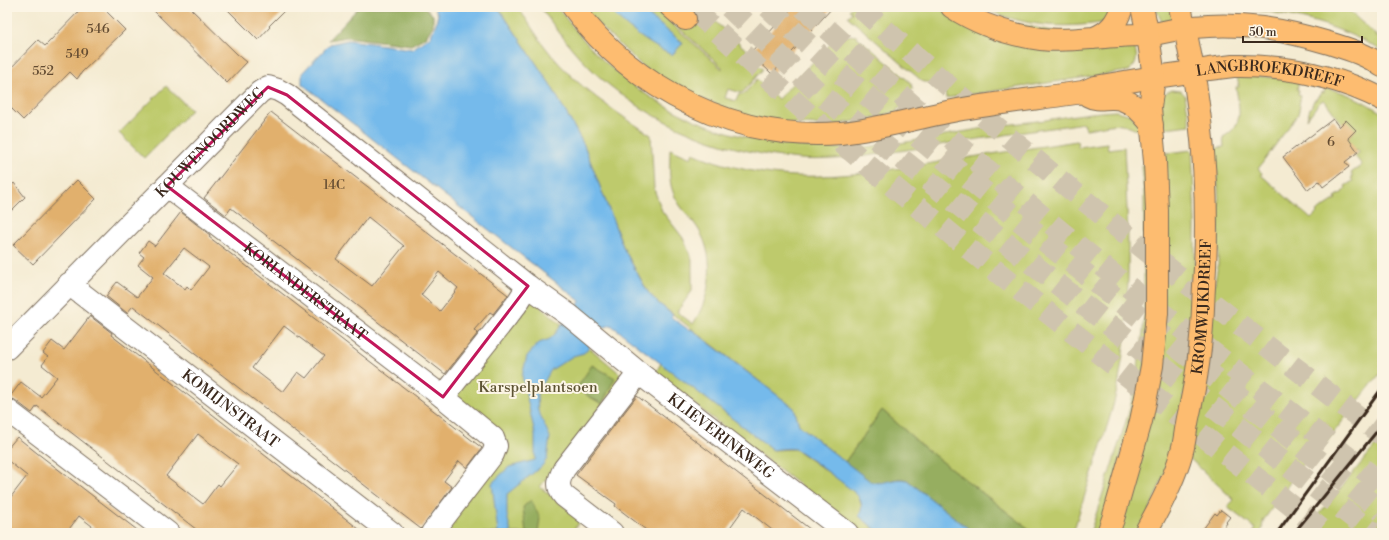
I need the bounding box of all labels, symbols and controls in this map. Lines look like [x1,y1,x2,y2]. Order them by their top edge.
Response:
scale bar [1243,18,1362,44]
house number: 546 [86,21,110,37]
text: 50 m [1249,25,1277,40]
house number: 549 [65,46,89,62]
street label: LANGBROEKDREEF [1195,56,1346,92]
house number: 552 [32,63,54,79]
street label: KOUWENOORDWEG [152,83,269,202]
house number: 6 [1327,134,1335,150]
house number: 14C [323,177,345,193]
street label: KORIANDERSTRAAT [239,239,371,346]
street label: KROMWIJKDREEF [1188,239,1216,376]
street label: KOMIJNSTRAAT [178,365,283,453]
park label: Karspelplantsoen [478,378,598,397]
street label: KLIEVERINKWEG [663,389,778,483]

